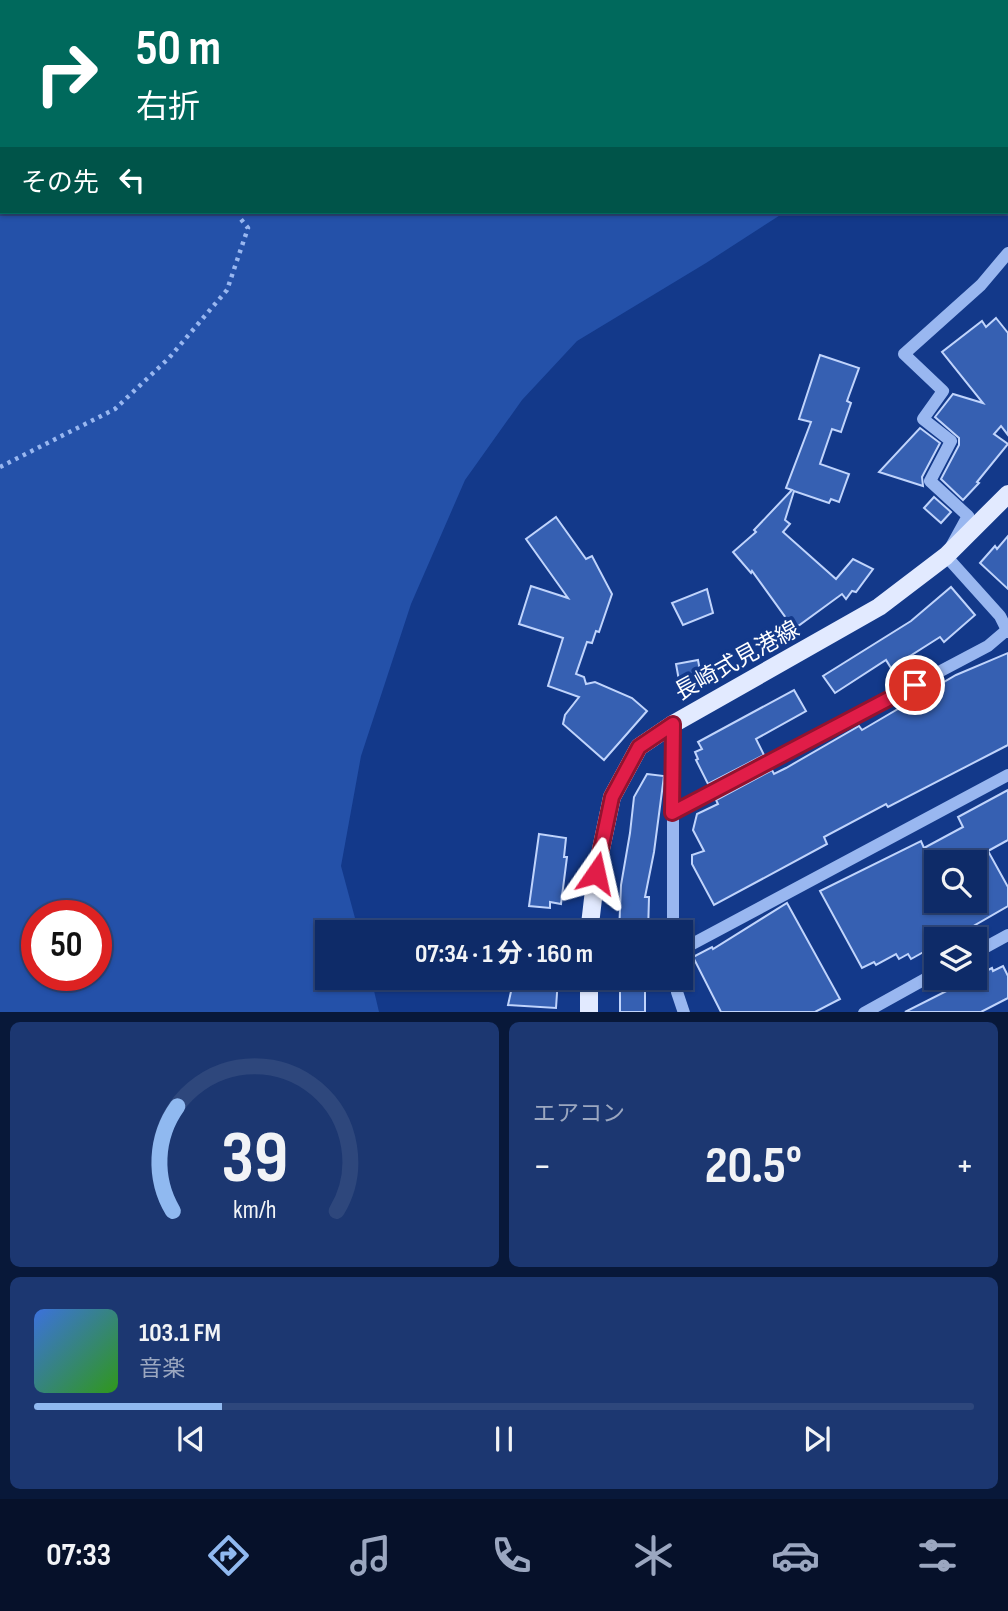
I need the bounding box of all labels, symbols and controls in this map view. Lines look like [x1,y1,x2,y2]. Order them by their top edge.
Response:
text: 50 m [136,20,221,79]
icon: right [21,28,112,119]
text: 右折 [136,88,200,127]
icon: left [113,161,151,199]
text: その先 [21,168,99,199]
street label: 長崎式見港線 [670,615,804,707]
pin [885,655,945,715]
icon: arrive [896,666,934,704]
position arrow [559,836,633,910]
map controls [924,850,987,990]
button: search [924,850,987,913]
speed limit sign: 50 [21,900,112,991]
button: layers [924,927,987,990]
text: 07:34 · 1 分 · 160 m [415,939,593,970]
text: エアコン [533,1100,625,1128]
text: 39 [221,1115,288,1203]
text: 20.5° [705,1135,802,1198]
text: − [533,1144,552,1189]
text: + [955,1144,974,1189]
text: km/h [233,1194,276,1225]
text: 103.1 FM [139,1318,221,1349]
text: 音楽 [139,1355,185,1383]
icon: previous [172,1420,210,1458]
icon: pause [485,1420,523,1458]
icon: next [798,1420,836,1458]
icon: directions [204,1531,253,1580]
icon: music [346,1531,395,1580]
icon: phone [487,1531,536,1580]
icon: climate [629,1531,678,1580]
icon: car [771,1531,820,1580]
icon: filters [913,1531,962,1580]
text: 07:33 [46,1536,111,1575]

